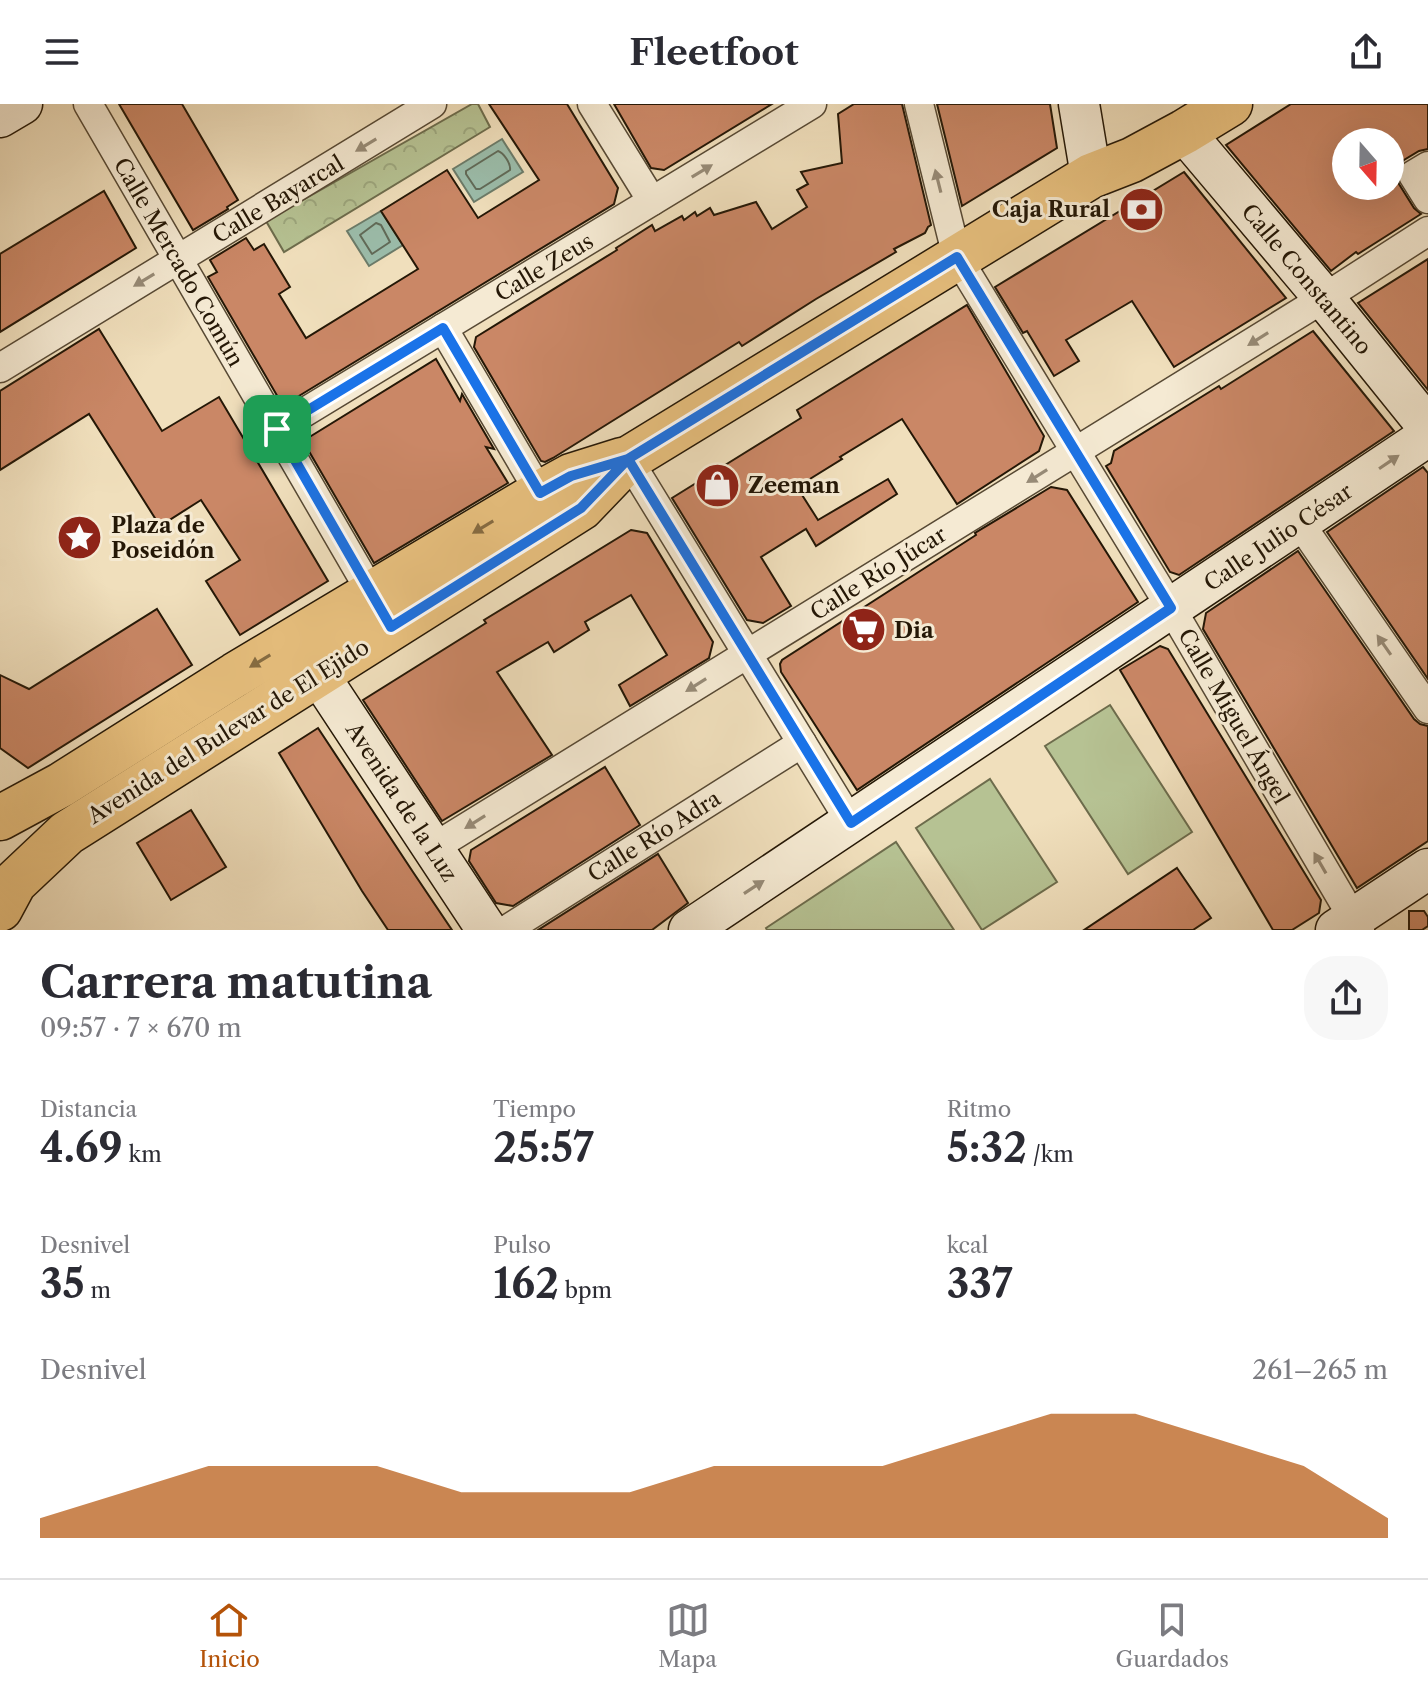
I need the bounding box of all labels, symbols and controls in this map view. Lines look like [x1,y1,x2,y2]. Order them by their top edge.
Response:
icon: menu [40,30,84,74]
text: Fleetfoot [629,30,799,74]
icon: share [1344,30,1388,74]
north arrow [1332,128,1404,200]
map controls [1332,128,1404,200]
one-way arrow [355,137,377,151]
street label: Calle Bayarcal [208,149,349,249]
street label: Calle Mercado Común [108,153,250,372]
one-way arrow [691,164,713,178]
one-way arrow [932,169,944,194]
bank icon: Caja Rural [1117,185,1165,233]
place label: Caja Rural [992,196,1110,223]
street label: Calle Constantino [1236,198,1378,360]
street label: Calle Zeus [490,227,598,307]
one-way arrow [133,273,155,287]
one-way arrow [1247,332,1269,346]
pin [243,395,311,463]
icon: arrive [255,407,299,451]
one-way arrow [1378,455,1399,470]
shop icon: Zeeman [693,461,741,509]
one-way arrow [1026,468,1048,482]
place label: Zeeman [748,472,840,499]
street label: Calle Julio César [1199,478,1358,597]
place label: Plaza de Poseidón [111,512,215,564]
place icon: Plaza de Poseidón [56,514,104,562]
one-way arrow [472,520,494,534]
street label: Calle Río Júcar [805,521,951,626]
supermarket icon: Dia [839,606,887,654]
place label: Dia [894,617,934,644]
street label: Calle Miguel Ángel [1172,623,1296,809]
street label: Avenida del Bulevar de El Ejido [82,633,374,830]
one-way arrow [1377,634,1392,655]
one-way arrow [249,653,271,667]
one-way arrow [685,678,707,692]
street label: Avenida de la Luz [340,717,463,887]
street label: Calle Río Adra [583,785,726,888]
one-way arrow [464,815,486,829]
one-way arrow [1313,852,1327,874]
one-way arrow [743,880,764,895]
text: Carrera matutina [40,955,432,1009]
button: share [1304,956,1388,1040]
text: 09:57 · 7 × 670 m [40,1012,242,1044]
text: Distancia [40,1096,137,1123]
text: Tiempo [493,1096,576,1123]
text: Ritmo [947,1096,1011,1123]
text: 4.69 [40,1123,123,1172]
text: 25:57 [493,1123,594,1172]
text: 5:32 [947,1123,1027,1172]
text: km [123,1141,162,1168]
text: /km [1027,1141,1074,1168]
text: Desnivel [40,1232,130,1259]
text: Pulso [493,1232,551,1259]
text: kcal [947,1232,988,1259]
text: 35 [40,1259,85,1308]
text: 162 [493,1259,559,1308]
text: 337 [947,1259,1013,1308]
text: m [85,1277,111,1304]
text: bpm [559,1277,612,1304]
text: Desnivel [40,1354,147,1386]
text: 261–265 m [1252,1354,1388,1386]
tab: Inicio [199,1598,260,1673]
tab: Mapa [658,1598,717,1673]
tab: Guardados [1115,1598,1229,1673]

